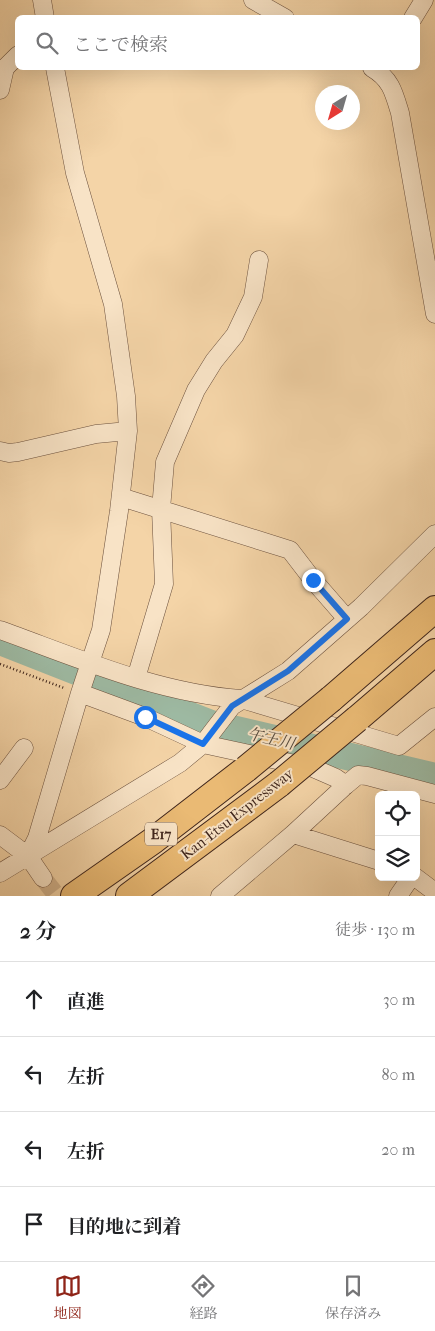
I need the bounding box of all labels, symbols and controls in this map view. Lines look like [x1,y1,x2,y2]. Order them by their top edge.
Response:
search box [15,15,420,70]
icon: search [33,29,61,57]
text: ここで検索 [73,34,168,56]
north arrow [315,85,360,130]
route end [302,569,325,592]
route start [134,706,157,729]
water label: 午王川 [245,724,298,754]
street label: Kan-Etsu Expressway [177,764,298,864]
map controls [375,791,420,881]
button: locate [375,791,420,836]
road number: E17 [145,822,177,846]
button: layers [375,836,420,881]
text: 2 分 [20,919,56,943]
text: 徒歩 · 130 m [335,920,415,939]
icon: ahead [20,985,48,1013]
text: 30 m [383,990,415,1009]
text: 直進 [67,991,105,1013]
icon: left [20,1060,48,1088]
text: 80 m [381,1065,415,1084]
text: 左折 [67,1066,105,1088]
icon: left [20,1135,48,1163]
text: 20 m [381,1140,415,1159]
text: 左折 [67,1141,105,1163]
icon: arrive [20,1210,48,1238]
text: 目的地に到着 [67,1216,181,1238]
tab: 地図 [54,1272,82,1322]
tab: 経路 [189,1272,217,1322]
tab: 保存済み [325,1272,381,1322]

